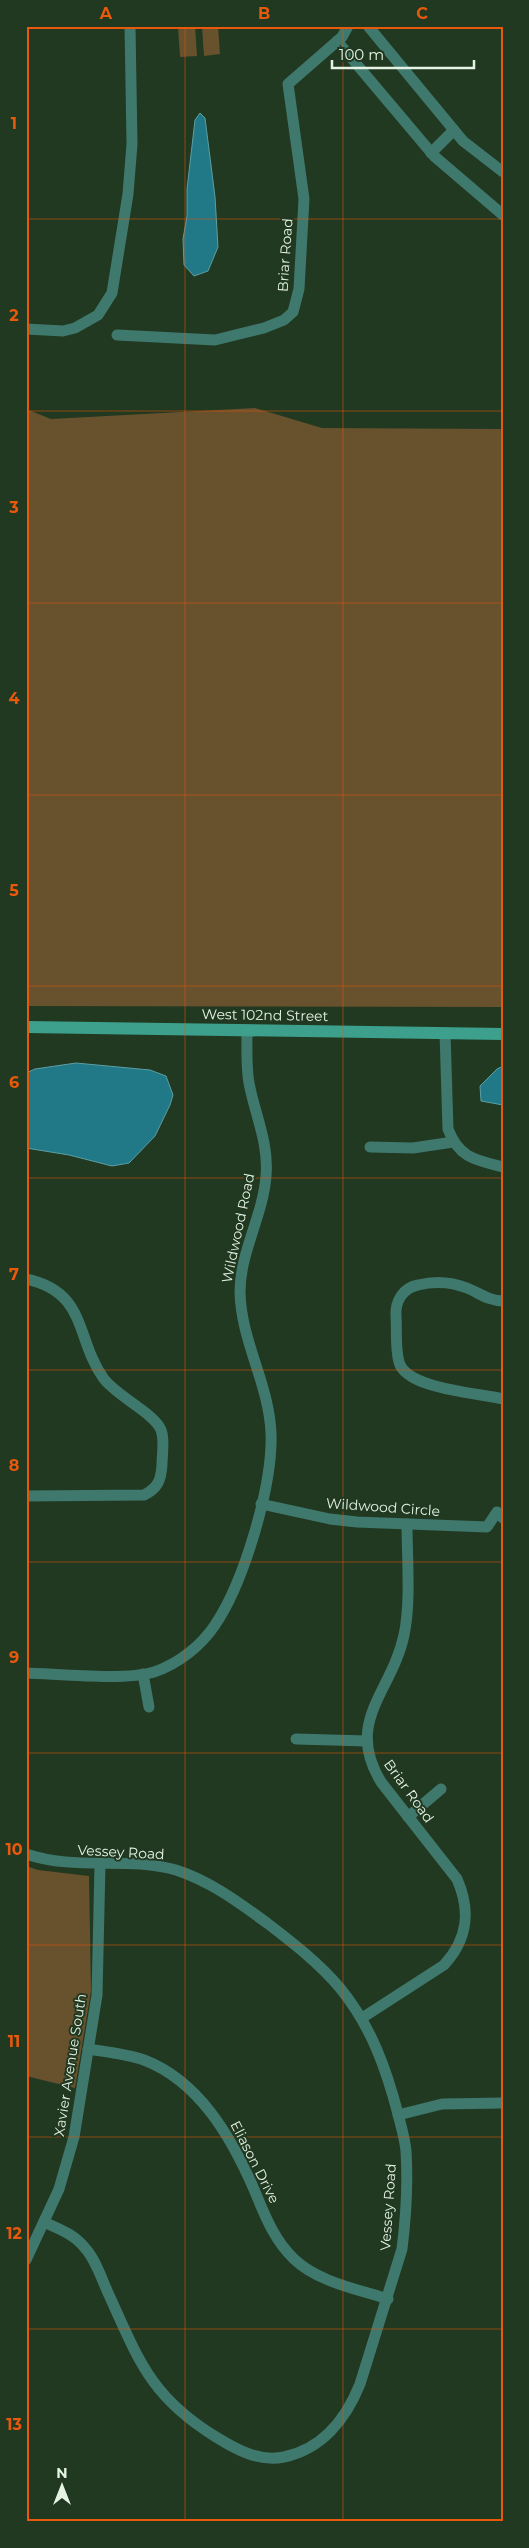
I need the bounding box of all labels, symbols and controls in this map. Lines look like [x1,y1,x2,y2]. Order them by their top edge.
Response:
text: A [99,4,113,23]
text: B [258,4,270,23]
text: C [416,4,428,23]
scale bar [332,38,474,70]
text: 100 m [339,45,384,64]
text: 1 [11,114,17,133]
street label: Briar Road [273,217,297,293]
text: 2 [9,306,19,325]
text: 3 [8,498,19,517]
text: 4 [8,689,20,708]
text: 5 [9,881,19,900]
street label: West 102nd Street [202,1005,329,1025]
text: 6 [9,1073,19,1092]
street label: Wildwood Road [218,1171,258,1285]
text: 7 [9,1265,19,1284]
text: 8 [9,1456,19,1475]
street label: Wildwood Circle [325,1494,441,1520]
text: 9 [9,1648,19,1667]
street label: Briar Road [380,1756,438,1826]
text: 10 [5,1840,23,1859]
street label: Vessey Road [77,1841,165,1863]
street label: Xavier Avenue South [50,1992,90,2138]
text: 11 [8,2032,20,2051]
street label: Eliason Drive [226,2118,284,2206]
street label: Vessey Road [376,2163,400,2251]
text: 12 [6,2224,22,2243]
text: 13 [6,2415,22,2434]
north arrow [38,2460,88,2510]
text: N [56,2464,68,2482]

